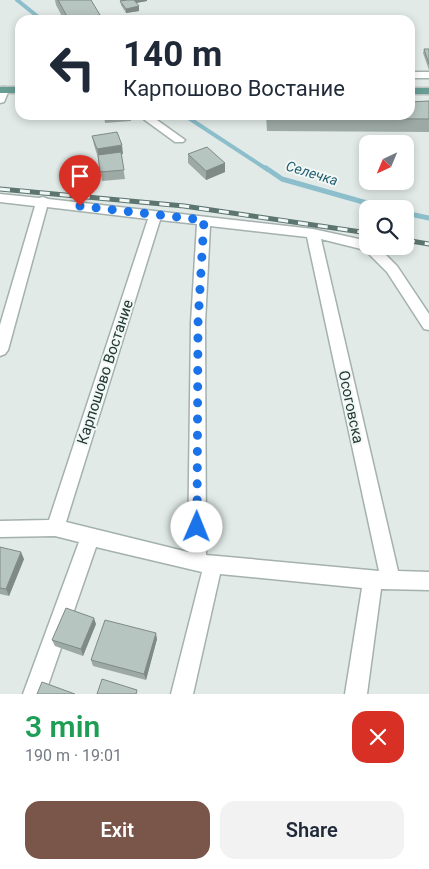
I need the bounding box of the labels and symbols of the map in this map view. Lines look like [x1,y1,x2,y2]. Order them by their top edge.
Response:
north arrow [359,135,414,190]
pin [59,155,101,206]
water label: Селечка [284,158,340,188]
street label: Карпошово Востание [73,297,137,447]
street label: Осоговска [334,369,368,445]
position arrow [170,500,222,552]

